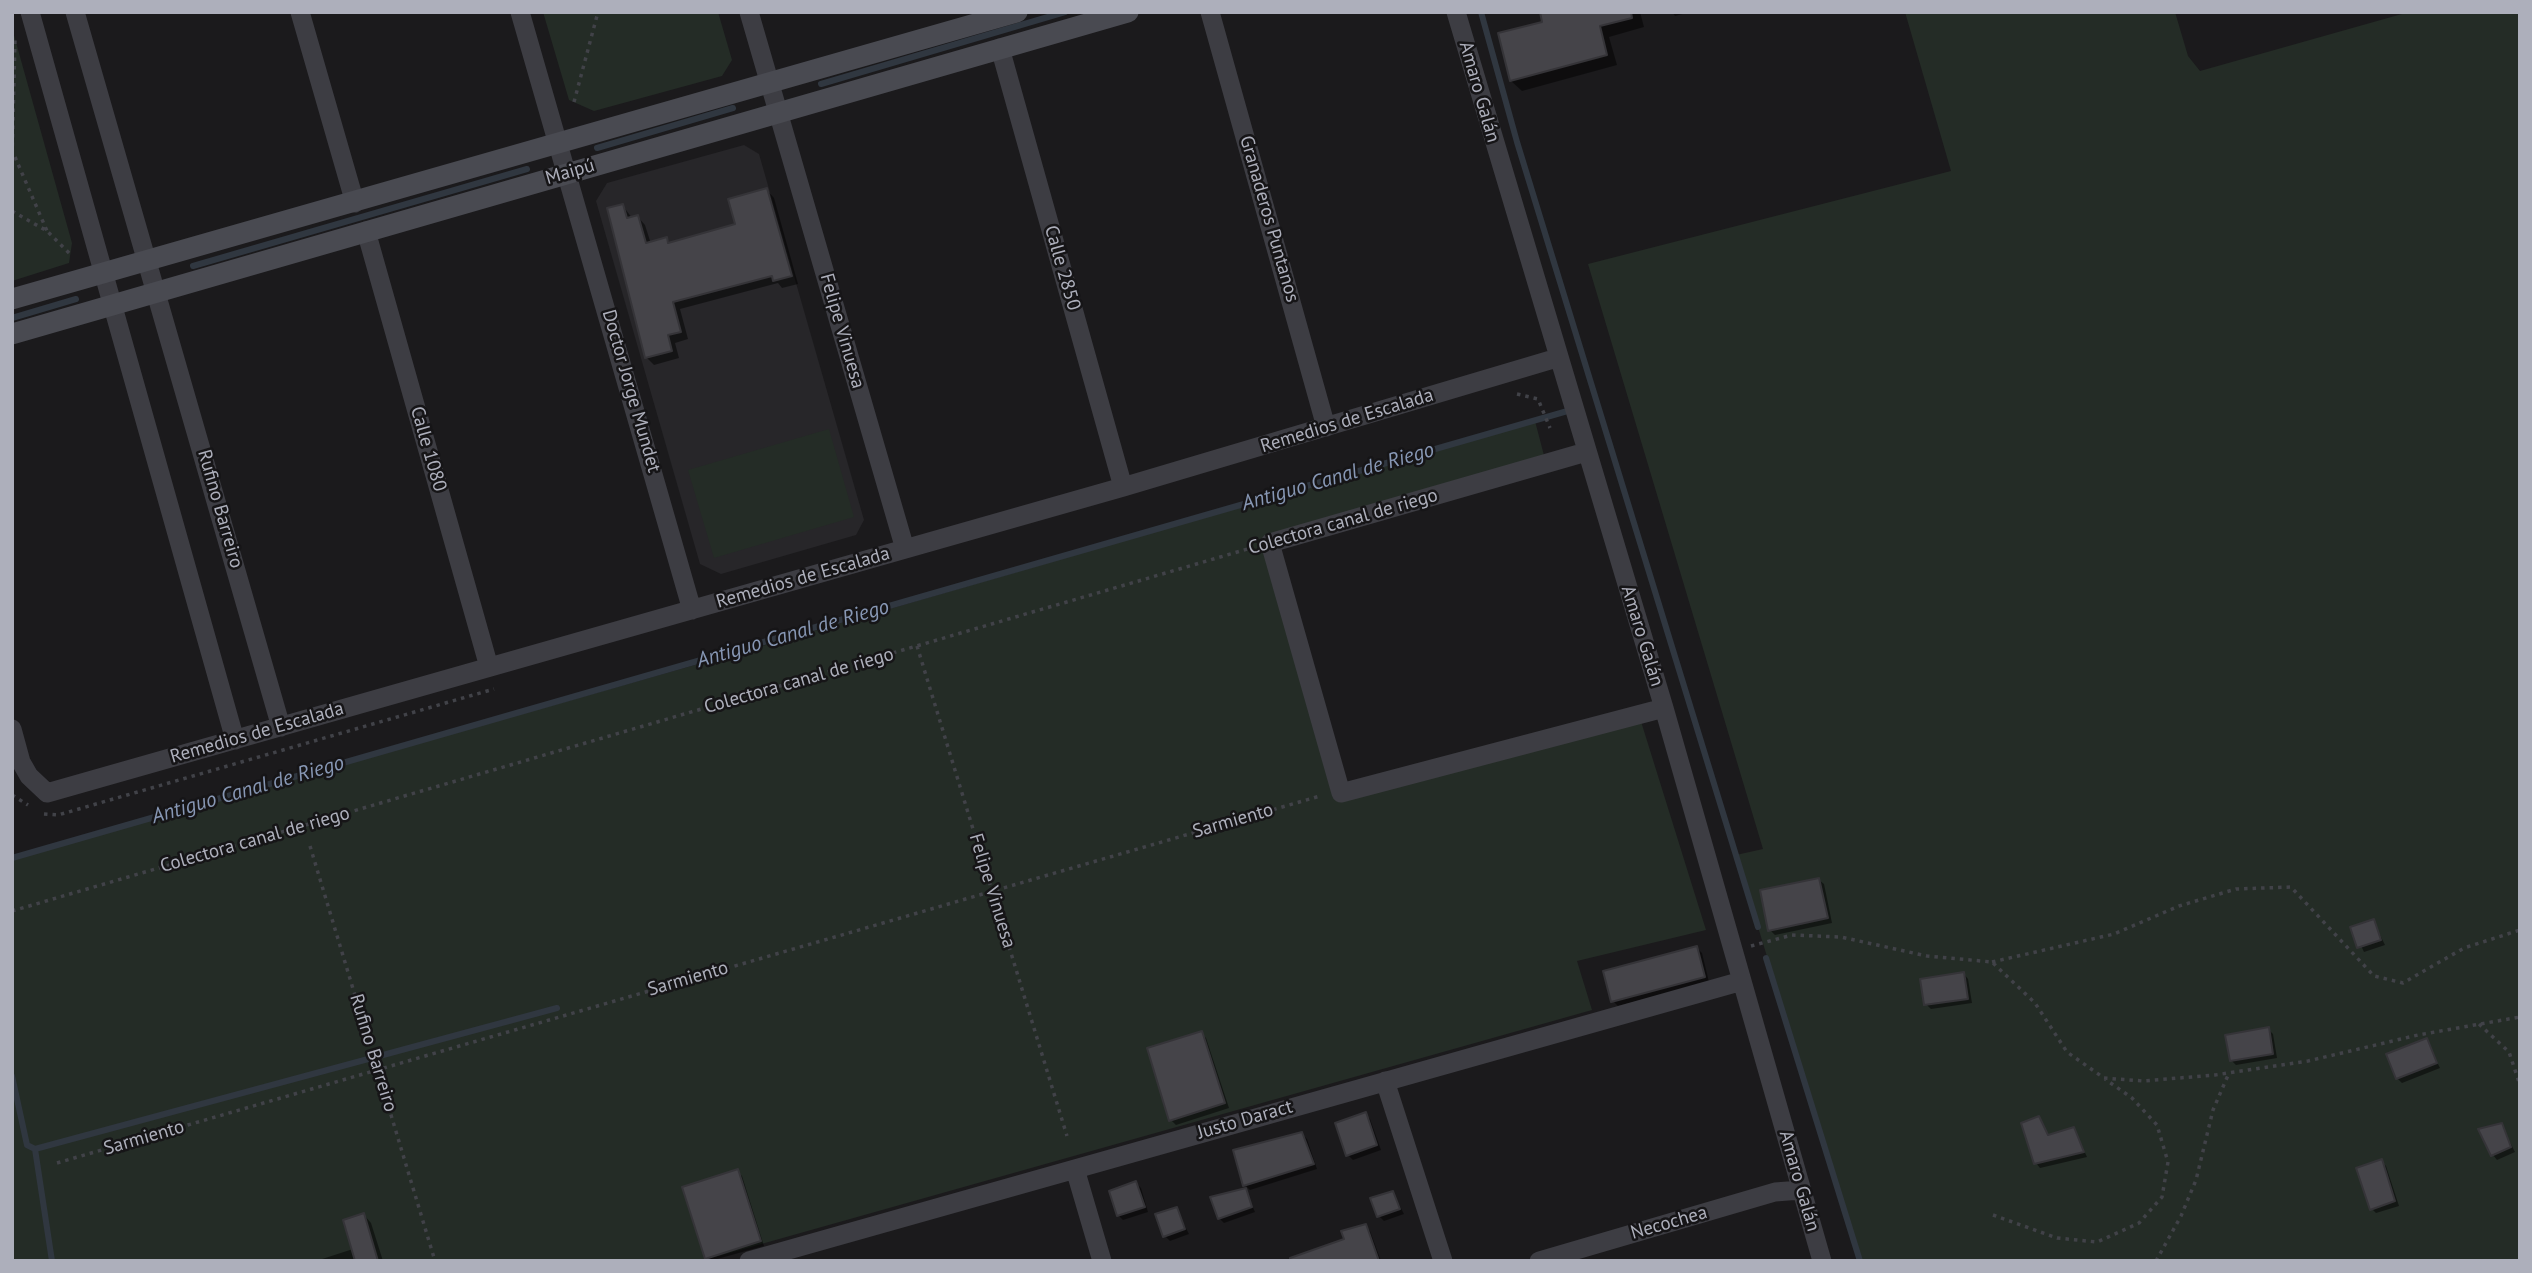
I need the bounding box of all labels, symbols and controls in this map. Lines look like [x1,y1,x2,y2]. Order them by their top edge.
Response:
street label: Amaro Galán [1454,39,1504,145]
street label: Granaderos Puntanos [1234,133,1304,305]
street label: Maipú [543,154,597,190]
street label: Calle 2850 [1039,223,1085,313]
street label: Felipe Vinuesa [815,271,869,391]
street label: Doctor Jorge Mundet [597,307,665,475]
street label: Remedios de Escalada [1258,384,1436,458]
street label: Calle 1080 [405,404,451,494]
water label: Antiguo Canal de Riego [1239,437,1437,517]
street label: Rufino Barreiro [192,447,248,571]
street label: Colectora canal de riego [1246,484,1440,560]
street label: Remedios de Escalada [714,542,892,614]
street label: Amaro Galán [1616,583,1668,689]
water label: Antiguo Canal de Riego [694,594,892,674]
street label: Colectora canal de riego [702,643,896,719]
street label: Remedios de Escalada [168,697,346,769]
water label: Antiguo Canal de Riego [149,750,347,830]
street label: Sarmiento [1190,799,1276,843]
street label: Colectora canal de riego [158,802,352,878]
street label: Felipe Vinuesa [964,831,1020,951]
street label: Sarmiento [645,957,731,1001]
street label: Rufino Barreiro [344,991,402,1115]
street label: Justo Daract [1195,1096,1295,1144]
street label: Sarmiento [101,1116,187,1160]
street label: Amaro Galán [1774,1128,1824,1234]
street label: Necochea [1628,1201,1710,1245]

